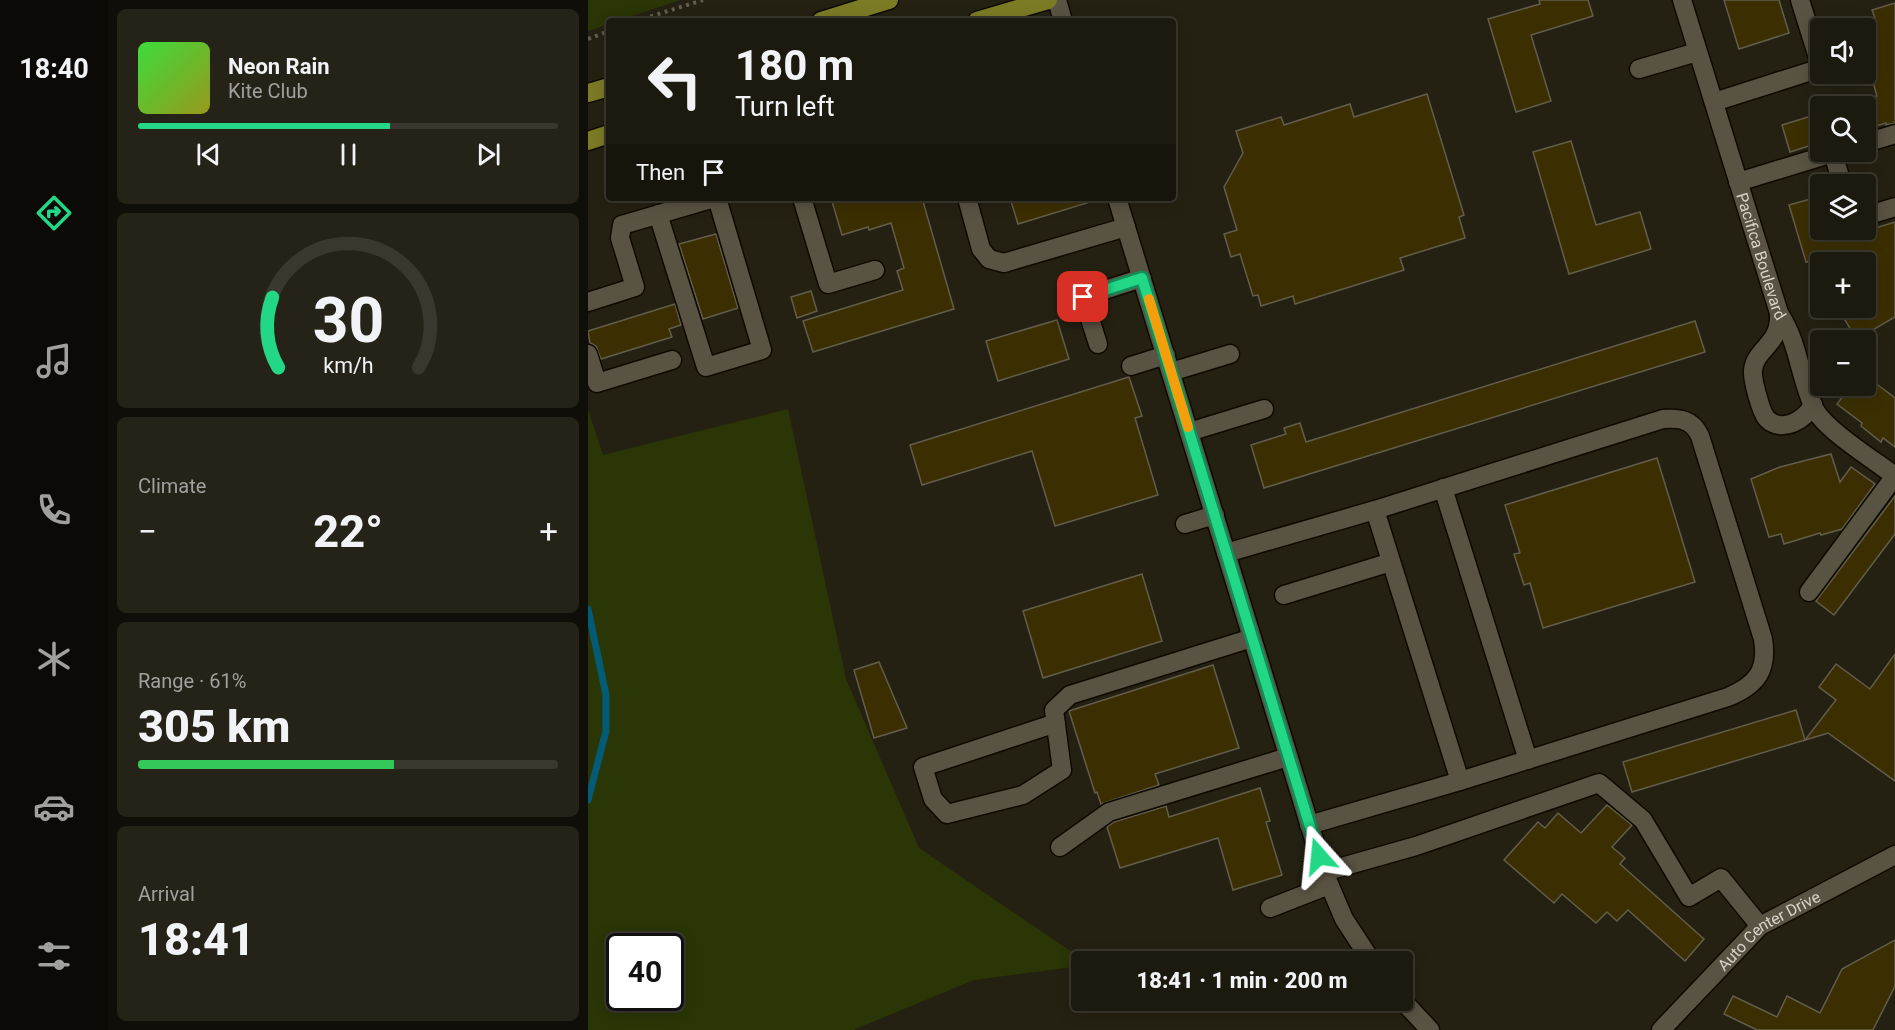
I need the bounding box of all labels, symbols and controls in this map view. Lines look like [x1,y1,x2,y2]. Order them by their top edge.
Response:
map controls [1810,18,1876,396]
button: sound [1810,18,1876,84]
text: 180 m [735,41,854,90]
icon: left [636,42,714,120]
text: 18:40 [19,53,89,85]
text: Neon Rain [228,54,330,79]
text: Kite Club [228,79,308,103]
text: Turn left [735,91,835,123]
button: search [1810,96,1876,162]
icon: previous [192,138,225,171]
icon: pause [332,138,365,171]
icon: next [472,138,505,171]
icon: arrive [697,156,730,189]
text: Then [636,160,685,185]
button: layers [1810,174,1876,240]
street label: Pacifica Boulevard [1733,190,1790,323]
icon: directions [33,192,75,234]
button: + [1810,252,1876,318]
pin [1057,271,1108,322]
icon: arrive [1066,280,1099,313]
text: 30 [312,284,384,357]
button: − [1810,330,1876,396]
icon: music [33,340,75,382]
text: km/h [323,353,373,378]
text: Climate [138,474,206,498]
icon: phone [33,489,75,531]
text: 22° [313,505,383,558]
text: − [138,512,157,551]
text: + [539,512,558,551]
icon: climate [33,638,75,680]
text: Range · 61% [138,669,246,693]
text: 305 km [138,700,290,753]
icon: car [33,786,75,828]
position arrow [1287,824,1351,888]
text: Arrival [138,882,195,906]
street label: Auto Center Drive [1713,887,1823,974]
text: 18:41 [138,913,255,966]
speed limit sign: 40 [606,933,684,1011]
icon: filters [33,935,75,977]
text: 18:41 · 1 min · 200 m [1137,968,1347,993]

